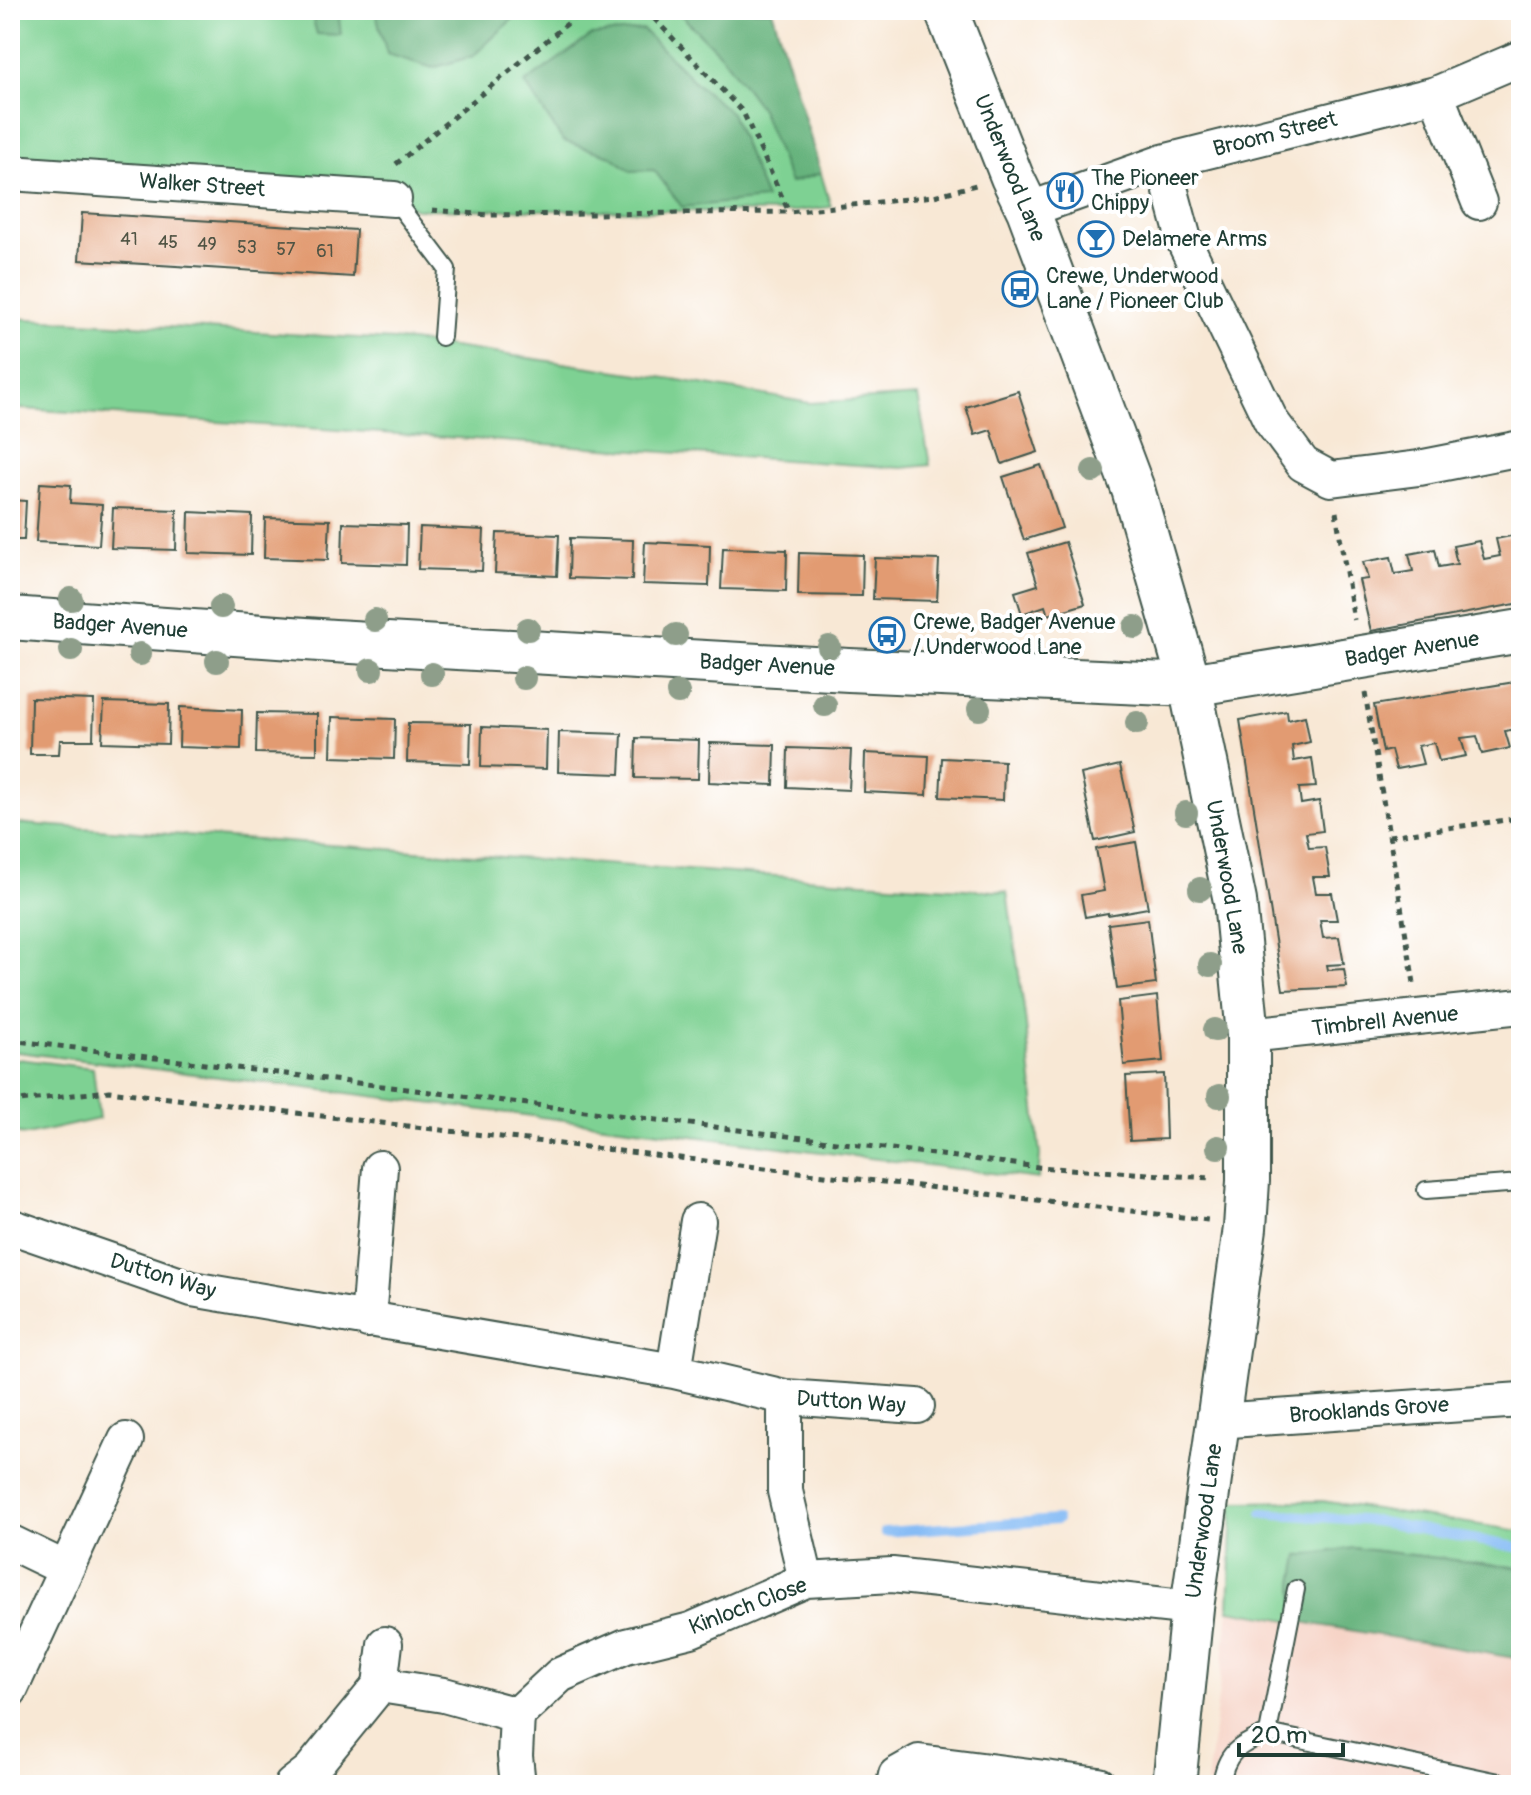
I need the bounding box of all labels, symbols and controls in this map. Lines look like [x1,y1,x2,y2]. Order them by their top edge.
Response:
street label: Underwood Lane [968,90,1052,246]
street label: Broom Street [1210,105,1340,163]
place label: The Pioneer Chippy [1091,164,1199,217]
street label: Walker Street [138,167,266,203]
restaurant icon: The Pioneer Chippy [1046,172,1084,210]
bar icon: Delamere Arms [1077,220,1115,258]
place label: Delamere Arms [1122,225,1267,253]
house number: 41 [120,228,138,251]
house number: 45 [158,231,178,254]
house number: 49 [197,233,217,256]
house number: 53 [237,236,257,259]
house number: 57 [276,238,296,261]
house number: 61 [316,240,334,263]
place label: Crewe, Underwood Lane / Pioneer Club [1046,262,1224,315]
bus stop icon: Crewe, Underwood Lane / Pioneer Club [1001,270,1039,308]
street label: Badger Avenue [51,607,189,645]
place label: Crewe, Badger Avenue / Underwood Lane [913,608,1115,661]
bus stop icon: Crewe, Badger Avenue / Underwood Lane [868,616,906,654]
street label: Badger Avenue [1343,625,1481,673]
street label: Badger Avenue [699,647,836,683]
street label: Underwood Lane [1200,798,1254,956]
street label: Timbrell Avenue [1310,999,1460,1043]
street label: Dutton Way [107,1247,219,1305]
street label: Dutton Way [795,1384,907,1420]
street label: Brooklands Grove [1288,1390,1450,1430]
street label: Underwood Lane [1179,1442,1229,1600]
street label: Kinloch Close [685,1571,811,1641]
scale bar [1239,1707,1343,1757]
text: 20 m [1251,1721,1307,1750]

